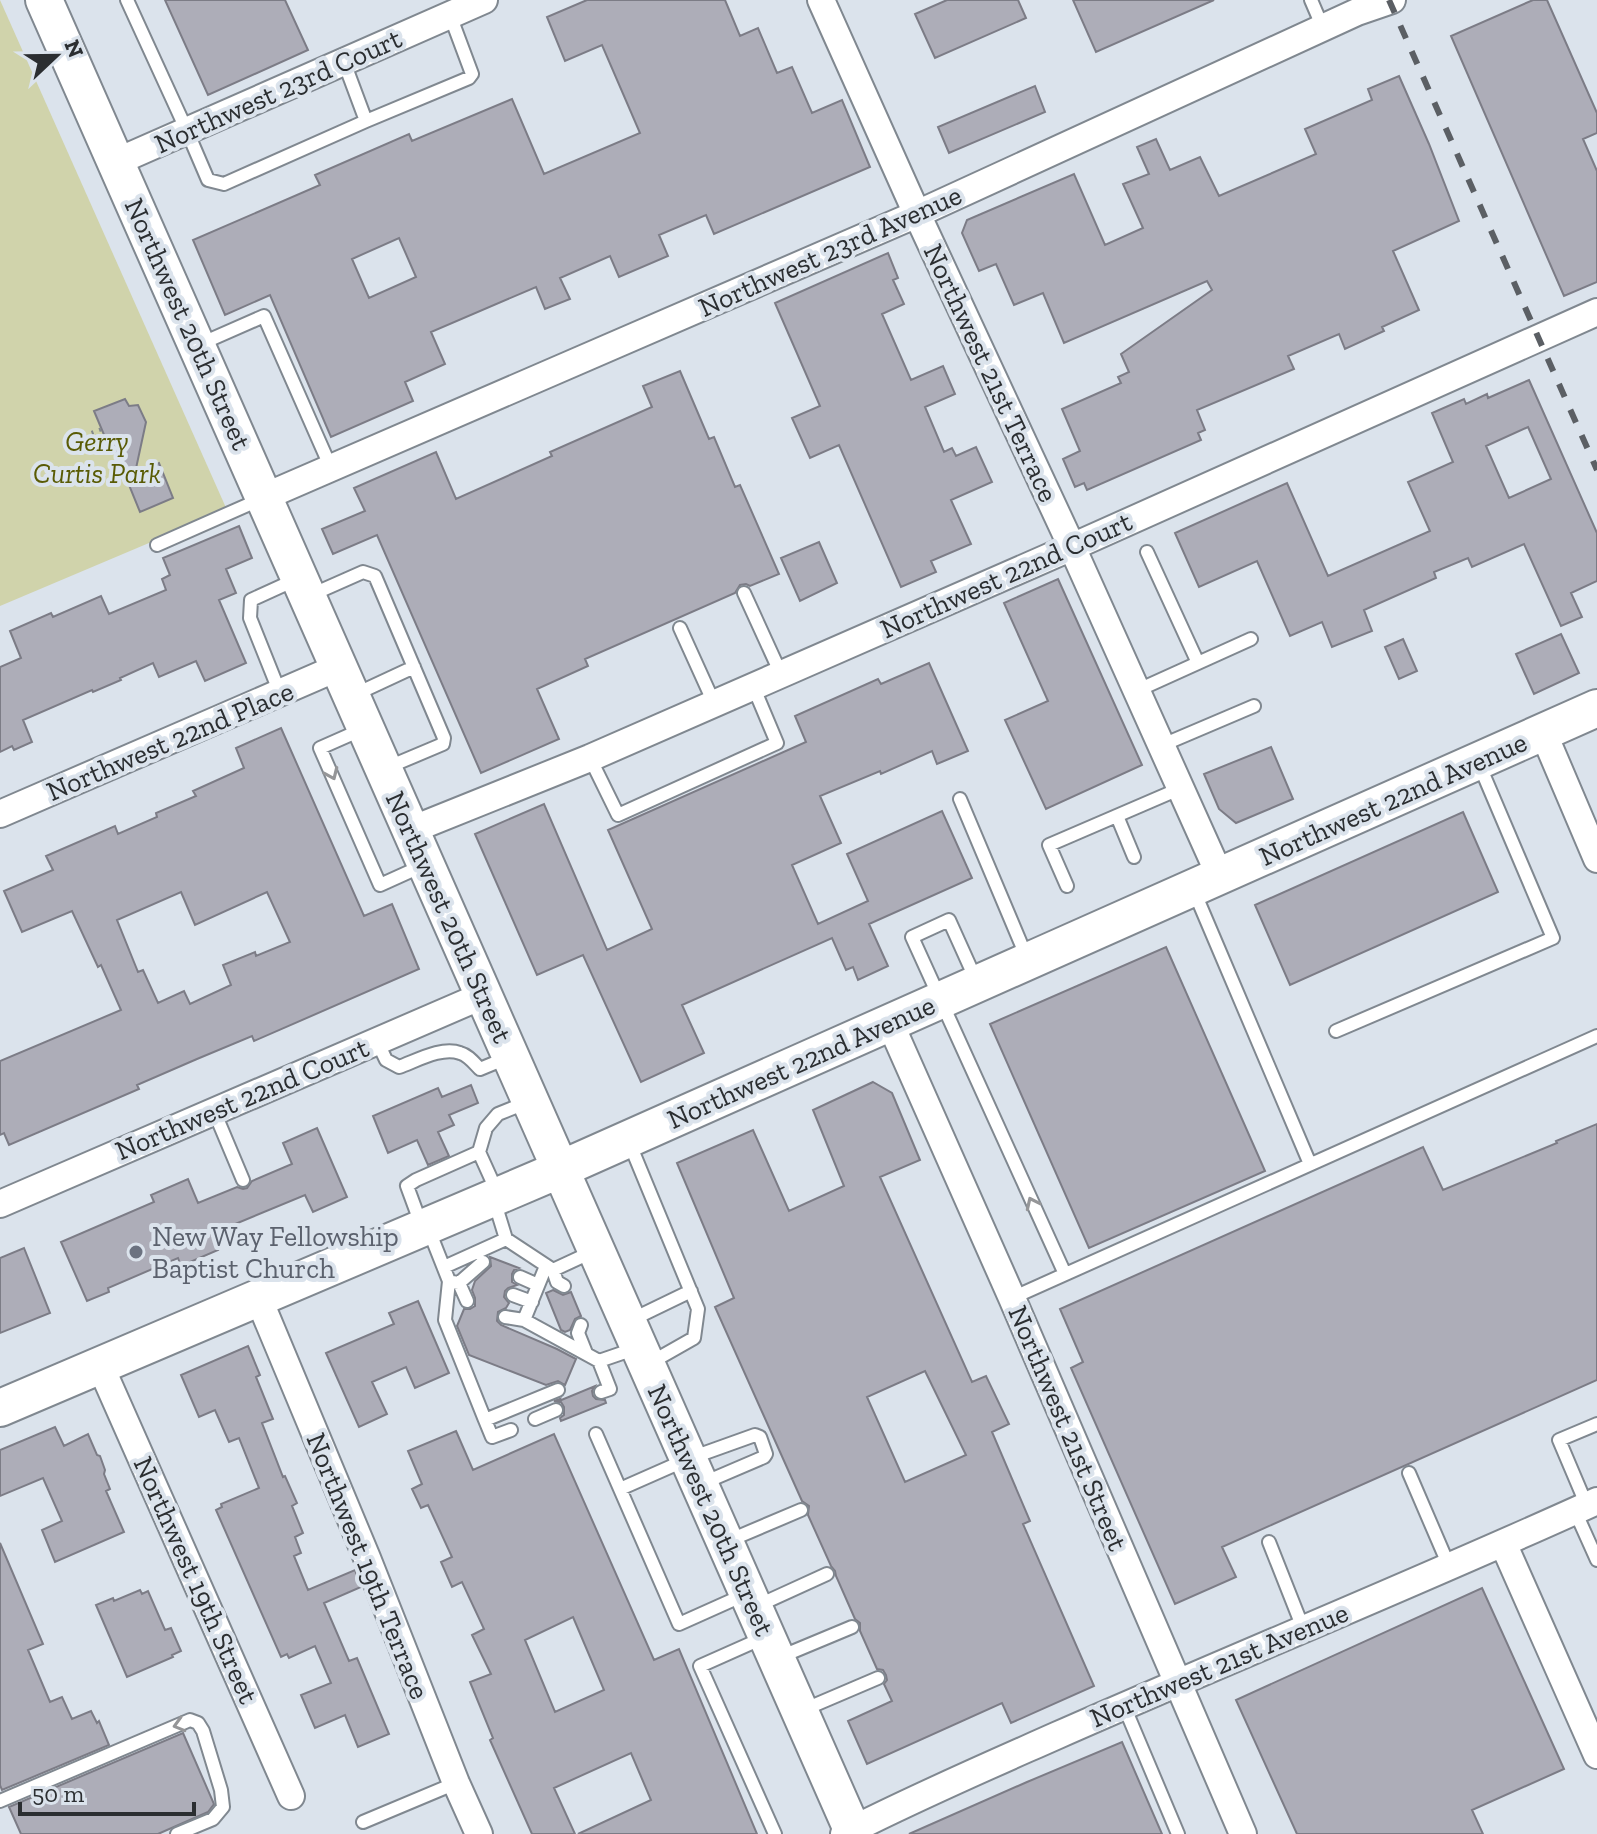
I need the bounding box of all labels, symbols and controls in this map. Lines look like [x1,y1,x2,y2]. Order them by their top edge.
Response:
north arrow [16,16,96,96]
street label: Northwest 23rd Court [149,21,407,160]
text: N [58,36,90,62]
street label: Northwest 23rd Avenue [693,178,967,324]
street label: Northwest 20th Street [118,193,259,455]
street label: Northwest 21st Terrace [917,239,1065,507]
park label: Gerry Curtis Park [33,425,161,490]
street label: Northwest 22nd Court [875,504,1137,645]
street label: Northwest 22nd Place [42,674,298,808]
street label: Northwest 22nd Avenue [1254,725,1532,873]
one-way arrow [322,765,338,780]
street label: Northwest 20th Street [379,786,520,1048]
street label: Northwest 22nd Avenue [662,988,940,1136]
street label: Northwest 22nd Court [110,1030,374,1167]
one-way arrow [1026,1196,1042,1211]
place label: New Way Fellowship Baptist Church [152,1220,399,1285]
marker: New Way Fellowship Baptist Church [127,1243,145,1261]
street label: Northwest 21st Street [1001,1300,1135,1556]
street label: Northwest 20th Street [641,1379,782,1641]
street label: Northwest 19th Terrace [299,1428,437,1704]
street label: Northwest 19th Street [127,1452,266,1709]
street label: Northwest 21st Avenue [1085,1596,1353,1734]
one-way arrow [173,1716,187,1732]
scale bar [20,1766,194,1816]
text: 50 m [32,1779,85,1808]

